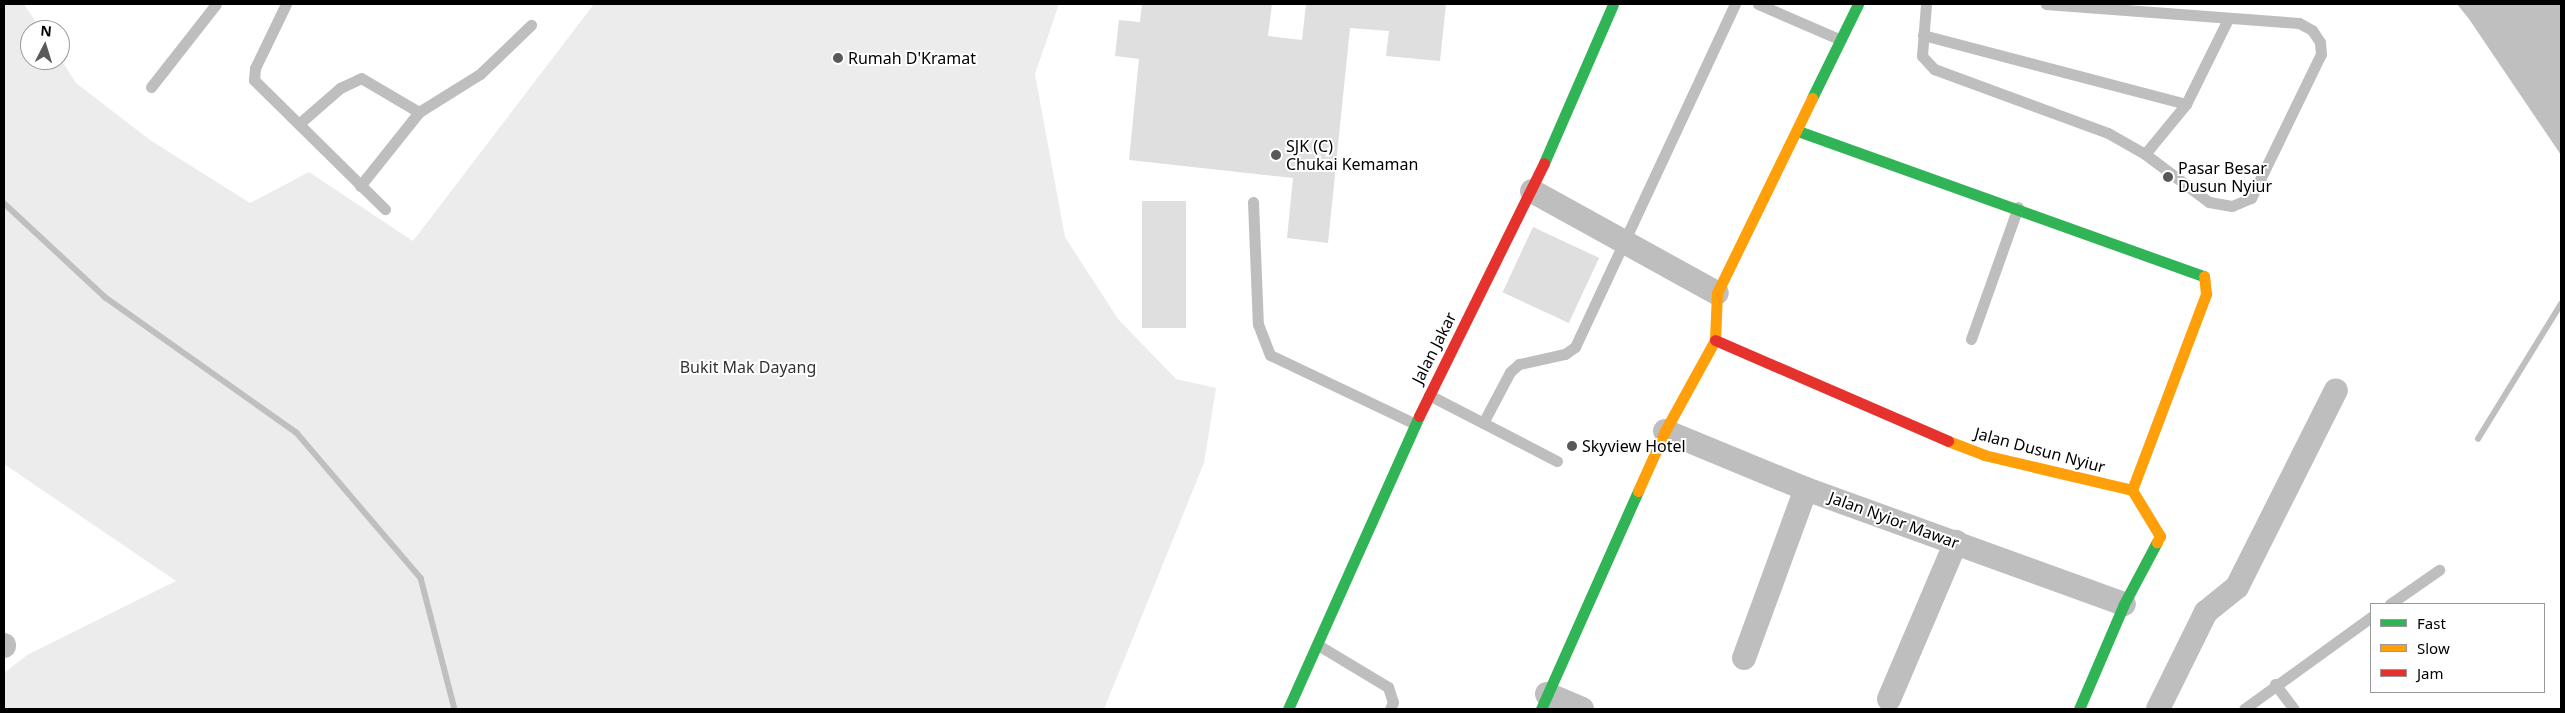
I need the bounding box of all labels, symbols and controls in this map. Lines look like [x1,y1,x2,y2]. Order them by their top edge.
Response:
north arrow [20,20,70,70]
text: N [40,21,53,41]
place label: Rumah D'Kramat [848,48,976,68]
marker: Rumah D'Kramat [832,52,844,64]
place label: SJK (C) Chukai Kemaman [1286,136,1418,174]
marker: SJK (C) Chukai Kemaman [1270,149,1282,161]
place label: Pasar Besar Dusun Nyiur [2178,158,2272,196]
marker: Pasar Besar Dusun Nyiur [2162,171,2174,183]
street label: Jalan Jakar [1408,309,1460,387]
park label: Bukit Mak Dayang [680,357,816,377]
street label: Jalan Dusun Nyiur [1973,423,2107,477]
place label: Skyview Hotel [1582,436,1686,456]
marker: Skyview Hotel [1566,440,1578,452]
street label: Jalan Nyior Mawar [1826,488,1962,552]
legend [2370,603,2545,693]
text: Fast [2417,613,2446,633]
text: Slow [2417,638,2450,658]
text: Jam [2417,663,2444,683]

